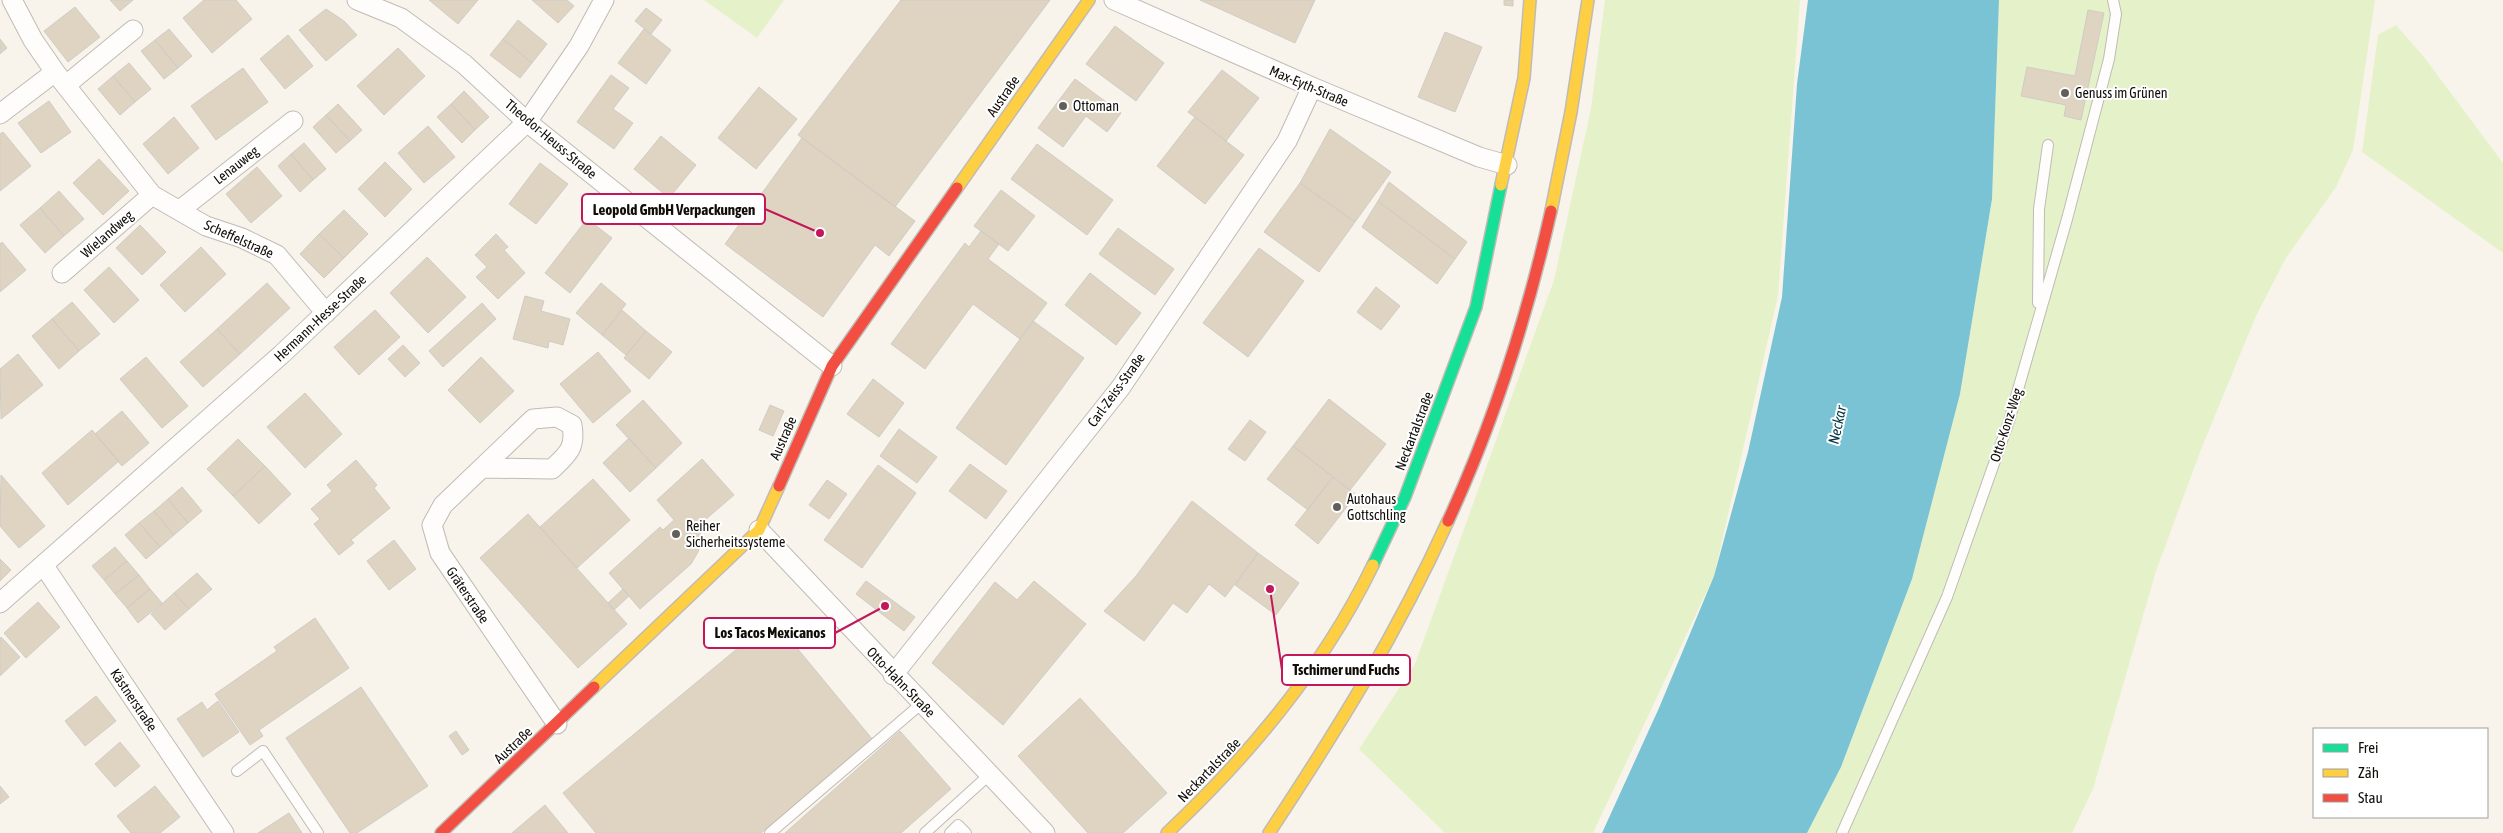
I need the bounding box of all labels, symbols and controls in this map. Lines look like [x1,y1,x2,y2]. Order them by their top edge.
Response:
street label: Max-Eyth-Straße [1267,62,1351,110]
street label: Austraße [983,73,1023,119]
place label: Genuss im Grünen [2075,85,2168,101]
marker: Genuss im Grünen [2059,87,2071,99]
street label: Theodor-Heuss-Straße [502,96,600,182]
place label: Ottoman [1073,98,1119,114]
marker: Ottoman [1057,100,1069,112]
street label: Lenauweg [210,143,262,187]
callout: Leopold GmbH Verpackungen [582,194,765,224]
text: Leopold GmbH Verpackungen [593,201,755,218]
street label: Wielandweg [78,207,136,261]
street label: Scheffelstraße [202,217,276,261]
street label: Hermann-Hesse-Straße [271,271,369,365]
street label: Carl-Zeiss-Straße [1084,350,1148,430]
street label: Otto-Konz-Weg [1987,386,2025,464]
street label: Neckartalstraße [1392,389,1436,473]
water label: Neckar [1825,404,1849,446]
street label: Austraße [766,414,800,462]
place label: Autohaus Gottschling [1347,491,1406,523]
marker: Autohaus Gottschling [1331,501,1343,513]
place label: Reiher Sicherheitssysteme [686,518,785,550]
marker: Reiher Sicherheitssysteme [670,528,682,540]
street label: Gräterstraße [443,564,493,626]
callout: Los Tacos Mexicanos [704,618,835,648]
text: Los Tacos Mexicanos [714,624,826,641]
street label: Otto-Hahn-Straße [864,644,938,720]
callout: Tschirner und Fuchs [1282,655,1410,685]
text: Tschirner und Fuchs [1292,661,1400,678]
street label: Kästnerstraße [107,666,161,734]
street label: Austraße [491,723,535,767]
legend [2313,728,2488,818]
street label: Neckartalstraße [1174,735,1244,805]
text: Frei [2358,739,2378,756]
text: Zäh [2358,764,2379,781]
text: Stau [2358,789,2383,806]

